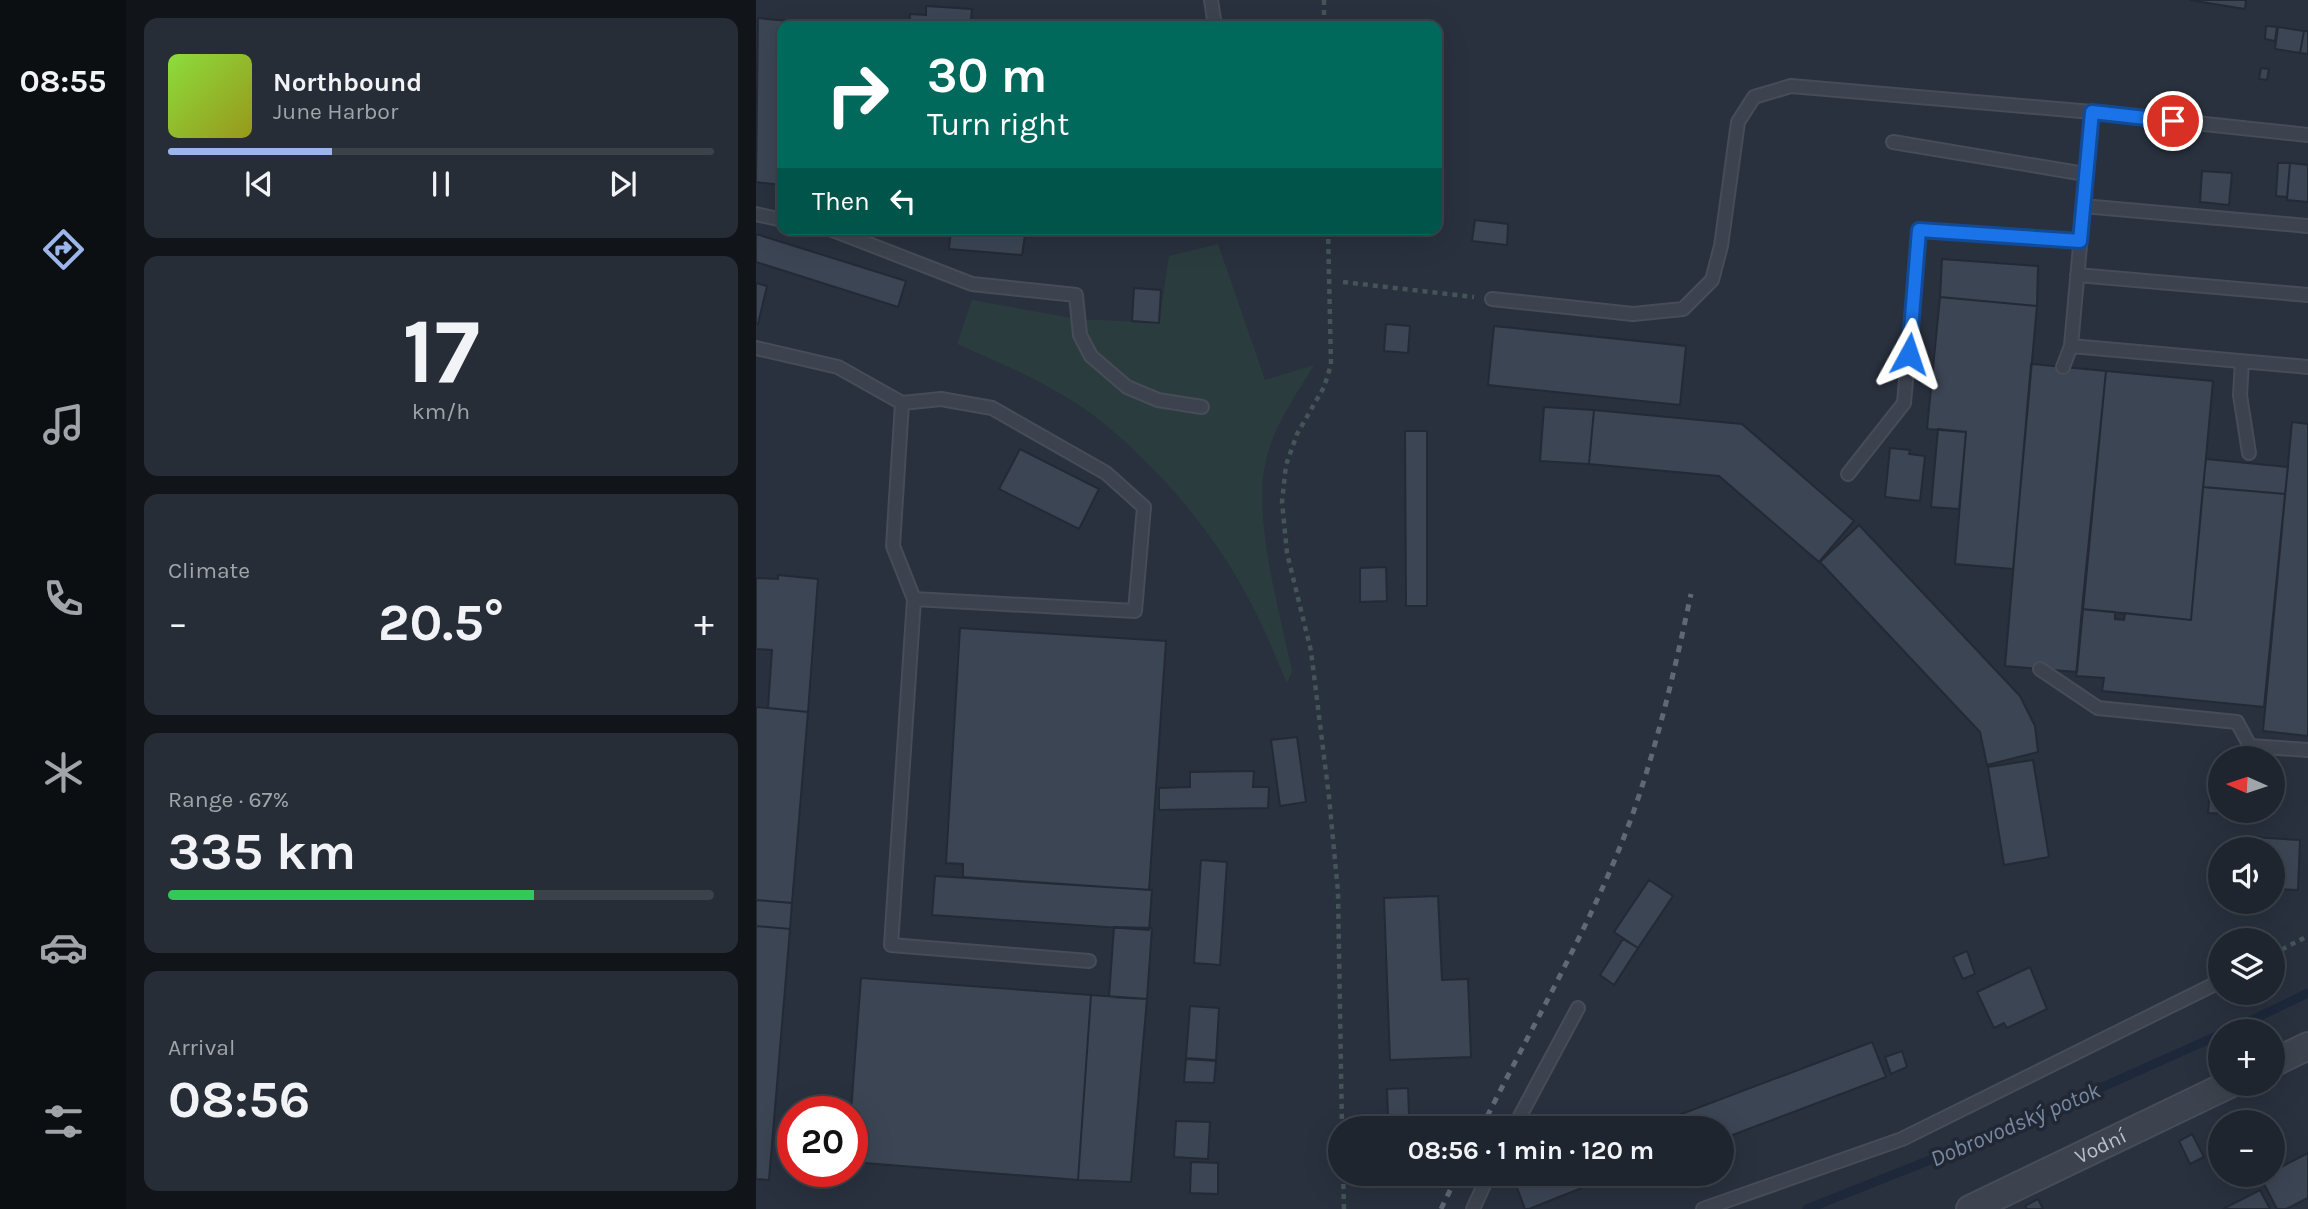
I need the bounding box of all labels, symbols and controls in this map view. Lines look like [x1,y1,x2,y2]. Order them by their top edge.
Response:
text: 30 m [927,47,1047,104]
icon: right [812,49,903,140]
text: 08:55 [20,63,106,100]
text: Northbound [273,67,422,98]
pin [2143,91,2203,151]
text: June Harbor [273,98,398,125]
icon: arrive [2154,102,2192,140]
text: Turn right [927,106,1069,143]
icon: previous [240,165,278,203]
icon: pause [422,165,460,203]
icon: next [604,165,642,203]
icon: left [884,182,922,220]
text: Then [812,186,870,217]
icon: directions [39,225,88,274]
text: 17 [402,299,480,405]
position arrow [1872,317,1946,391]
text: km/h [412,398,470,425]
icon: music [39,400,88,449]
text: Climate [168,557,250,584]
icon: phone [39,574,88,623]
text: 20.5° [378,592,504,653]
text: − [168,601,188,646]
text: + [694,601,714,646]
north arrow [2208,746,2286,822]
map controls [2208,746,2285,1187]
icon: climate [39,748,88,797]
text: Range · 67% [168,786,289,813]
text: 335 km [168,821,356,882]
button: sound [2208,837,2285,914]
icon: car [39,923,88,972]
button: layers [2208,928,2285,1005]
button: + [2208,1019,2285,1096]
text: Arrival [168,1034,235,1061]
text: 08:56 [168,1069,310,1130]
water label: Dobrovodský potok [1926,1076,2104,1172]
speed limit sign: 20 [777,1096,868,1187]
icon: filters [39,1097,88,1146]
button: − [2208,1110,2285,1187]
street label: Vodní [2071,1123,2131,1169]
text: 08:56 · 1 min · 120 m [1408,1135,1654,1166]

